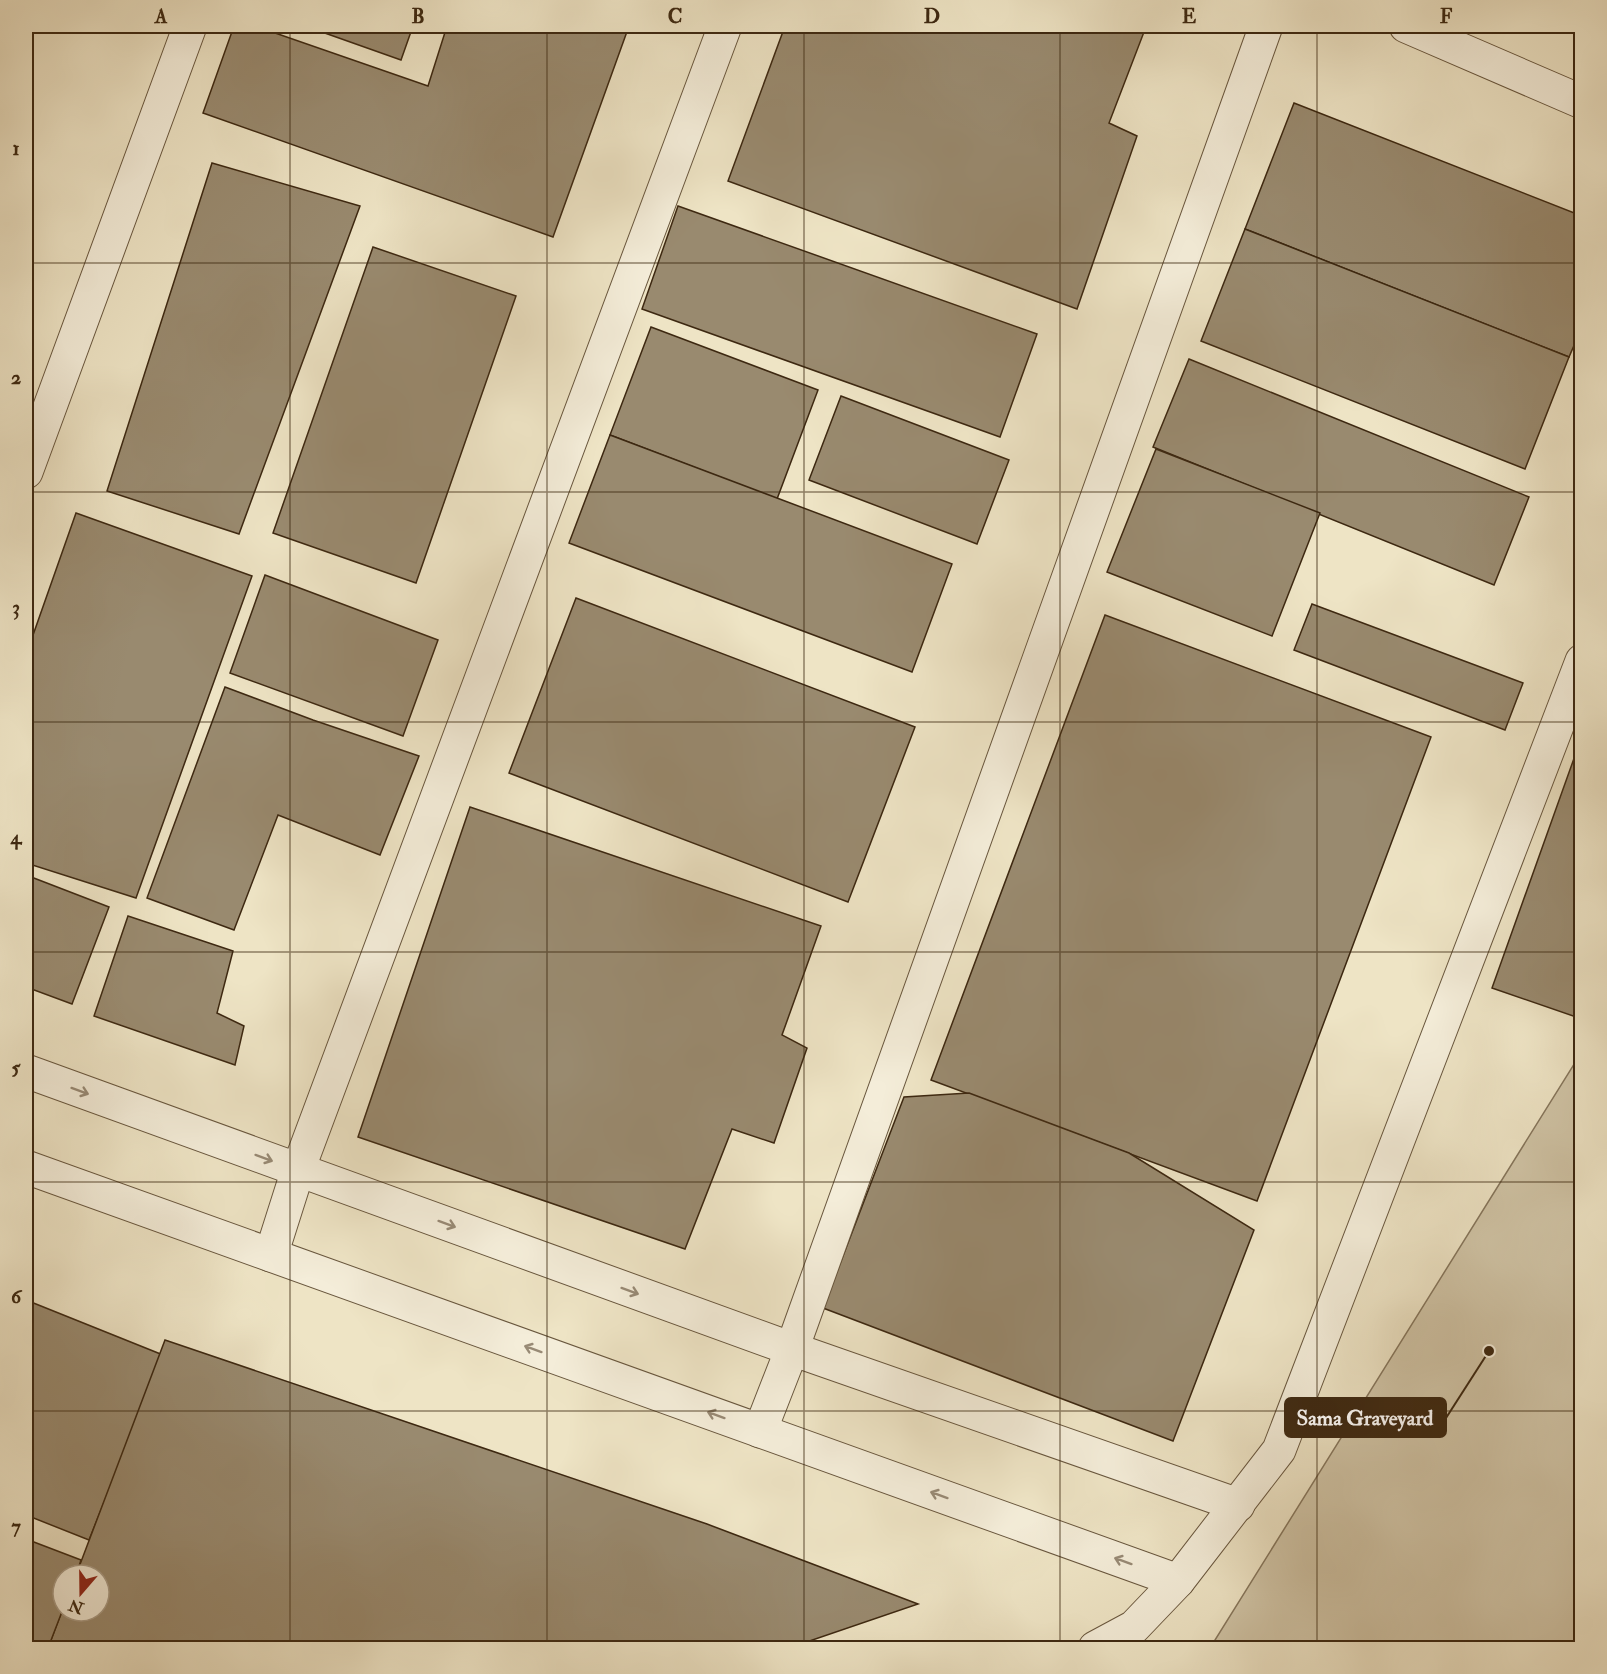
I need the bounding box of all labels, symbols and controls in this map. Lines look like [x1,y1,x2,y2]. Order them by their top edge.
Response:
text: A [154,4,168,29]
text: B [411,4,425,29]
text: C [668,4,682,29]
text: D [924,4,940,29]
text: E [1182,4,1197,29]
text: F [1440,4,1453,29]
text: 1 [12,136,20,161]
text: 2 [11,365,21,390]
text: 3 [12,595,20,620]
text: 4 [10,825,23,850]
text: 5 [12,1055,22,1080]
one-way arrow [71,1087,89,1098]
one-way arrow [254,1153,273,1164]
one-way arrow [437,1220,456,1231]
text: 6 [11,1284,23,1309]
one-way arrow [621,1286,639,1297]
one-way arrow [524,1343,543,1354]
callout: Sama Graveyard [1285,1398,1446,1437]
text: Sama Graveyard [1297,1405,1434,1432]
one-way arrow [708,1409,726,1420]
one-way arrow [931,1489,949,1500]
text: 7 [11,1514,21,1539]
one-way arrow [1114,1555,1133,1566]
north arrow [51,1563,111,1623]
text: N [65,1594,87,1618]

